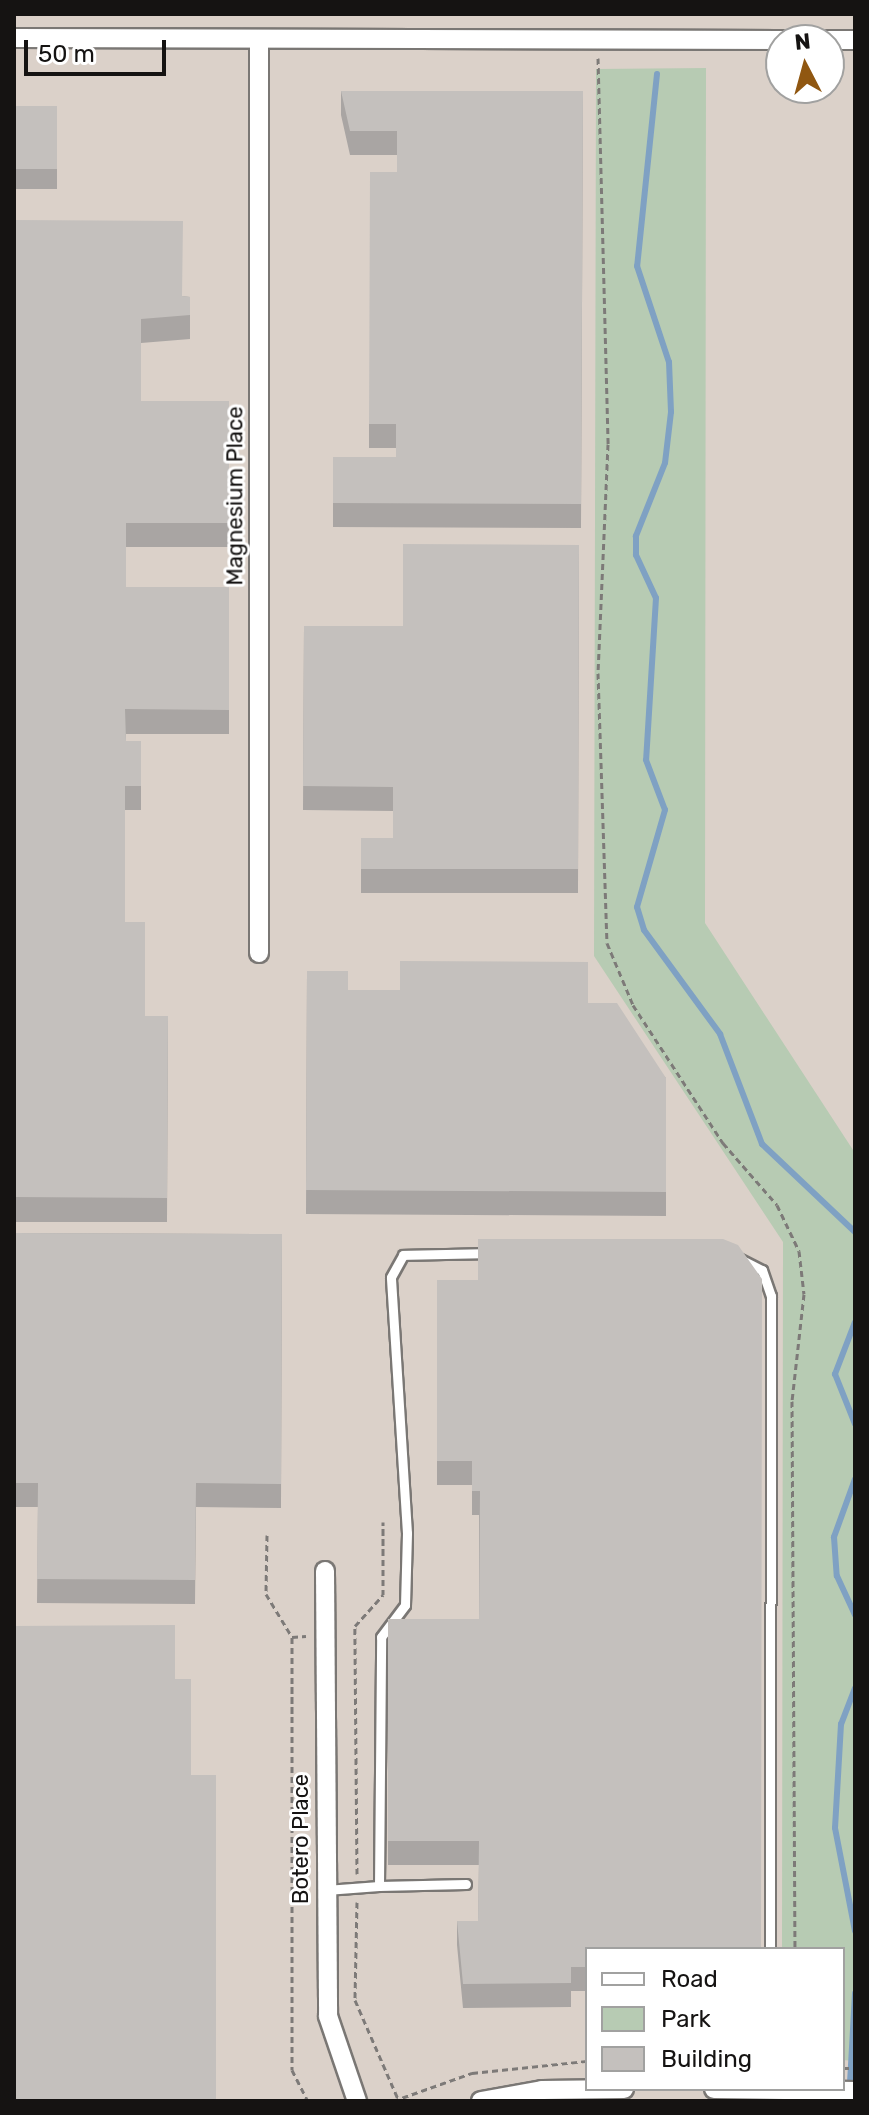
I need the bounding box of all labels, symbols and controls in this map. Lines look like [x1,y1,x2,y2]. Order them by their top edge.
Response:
scale bar [28,24,170,74]
north arrow [765,24,845,104]
text: N [793,27,812,56]
text: 50 m [38,40,95,68]
street label: Magnesium Place [222,406,248,586]
street label: Botero Place [288,1774,314,1904]
legend [585,1947,845,2091]
text: Road [661,1965,718,1993]
text: Park [661,2005,711,2033]
text: Building [661,2045,752,2073]

